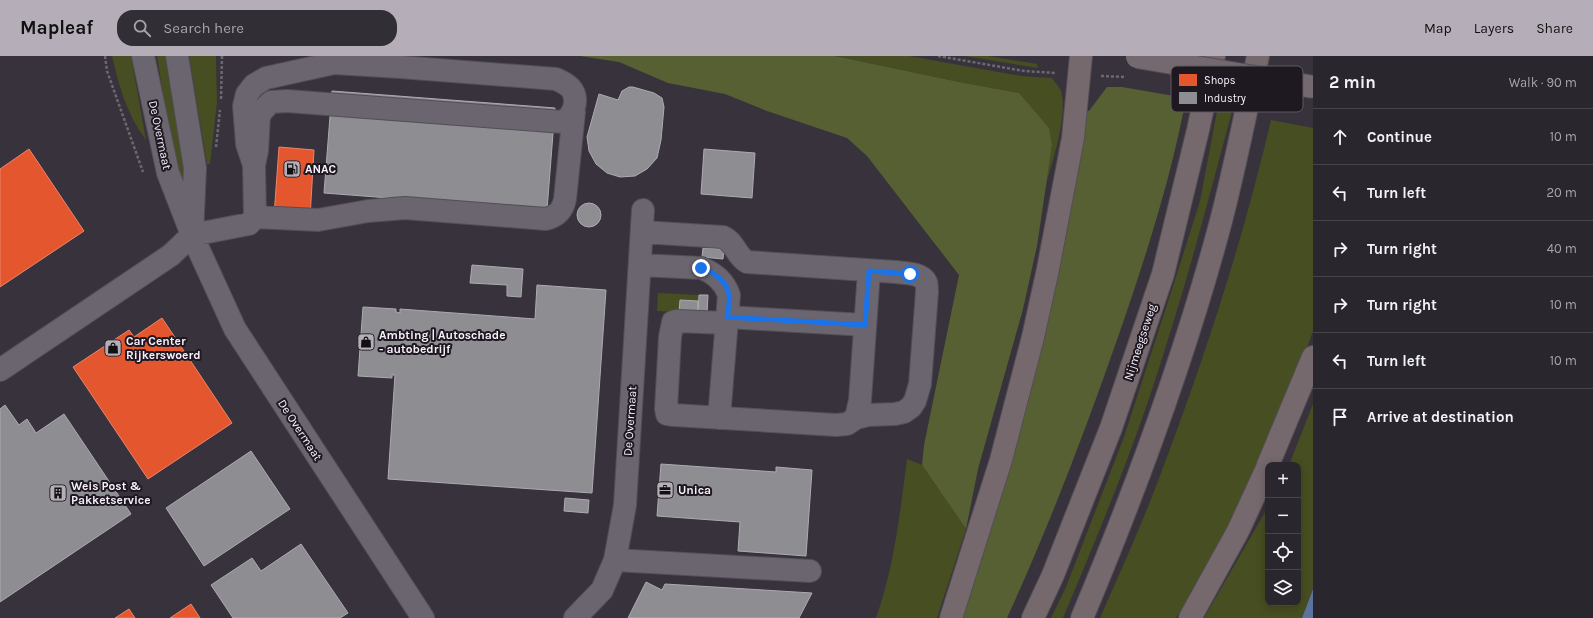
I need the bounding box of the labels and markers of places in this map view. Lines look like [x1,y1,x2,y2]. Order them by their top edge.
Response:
fuel station icon: ANAC [282,159,302,179]
place label: ANAC [305,162,337,176]
place label: Ambting | Autoschade - autobedrijf [379,328,506,356]
shop icon: Ambting | Autoschade - autobedrijf [356,332,376,352]
place label: Car Center Rijkerswoerd [126,334,201,362]
shop icon: Car Center Rijkerswoerd [103,338,123,358]
place label: Weis Post & Pakketservice [71,479,151,507]
office icon: Unica [655,480,675,500]
building icon: Weis Post & Pakketservice [48,483,68,503]
place label: Unica [678,483,711,497]

